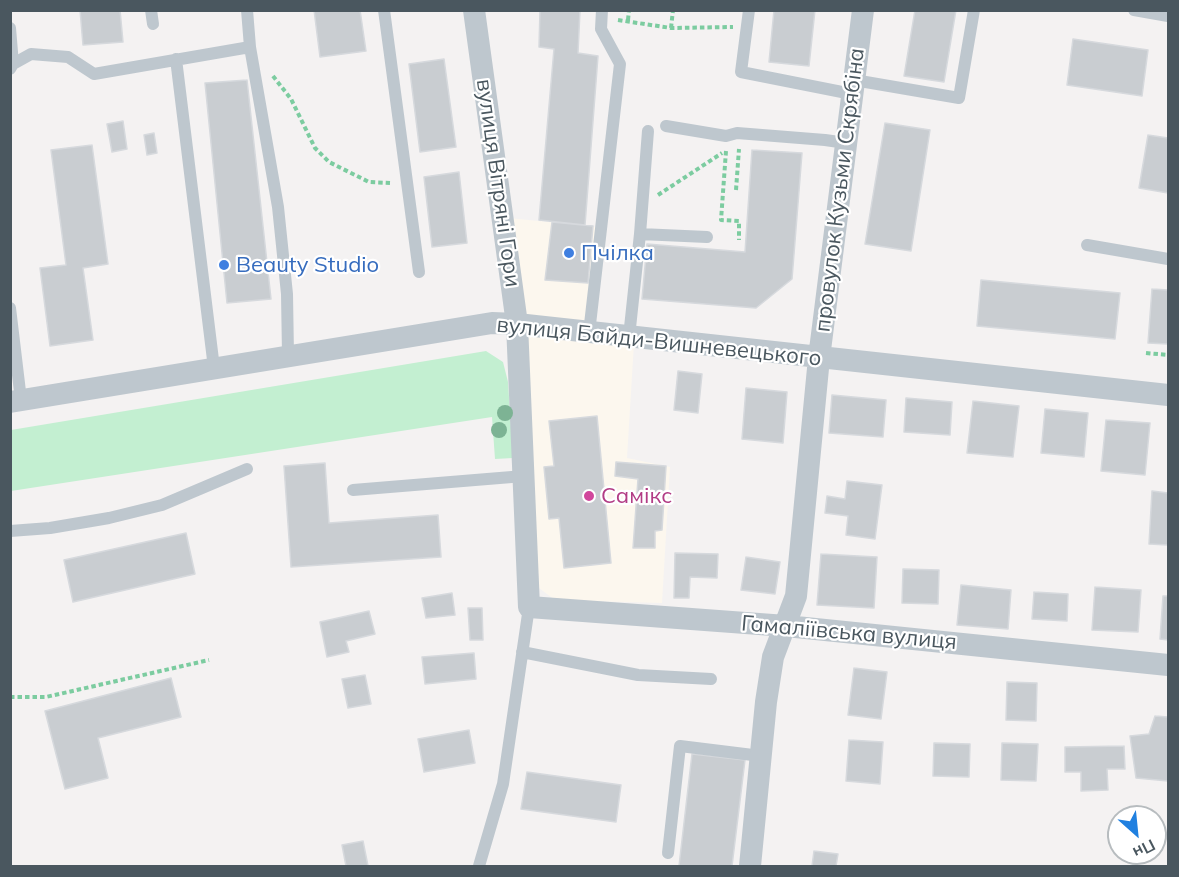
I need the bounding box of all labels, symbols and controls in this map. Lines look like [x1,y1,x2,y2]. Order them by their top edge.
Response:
street label: провулок Кузьми Скрябіна [809,46,871,334]
street label: вулиця Вітряні Гори [470,77,526,289]
place label: Пчілка [581,240,654,266]
marker: Пчілка [562,246,576,260]
place label: Beauty Studio [236,252,379,278]
marker: Beauty Studio [217,258,231,272]
street label: вулиця Байди-Вишневецького [495,312,823,372]
place label: Самікс [601,483,672,509]
marker: Самікс [582,489,596,503]
street label: Гамаліївська вулиця [740,610,958,656]
north arrow [1107,805,1167,865]
text: Пн [1130,835,1159,863]

